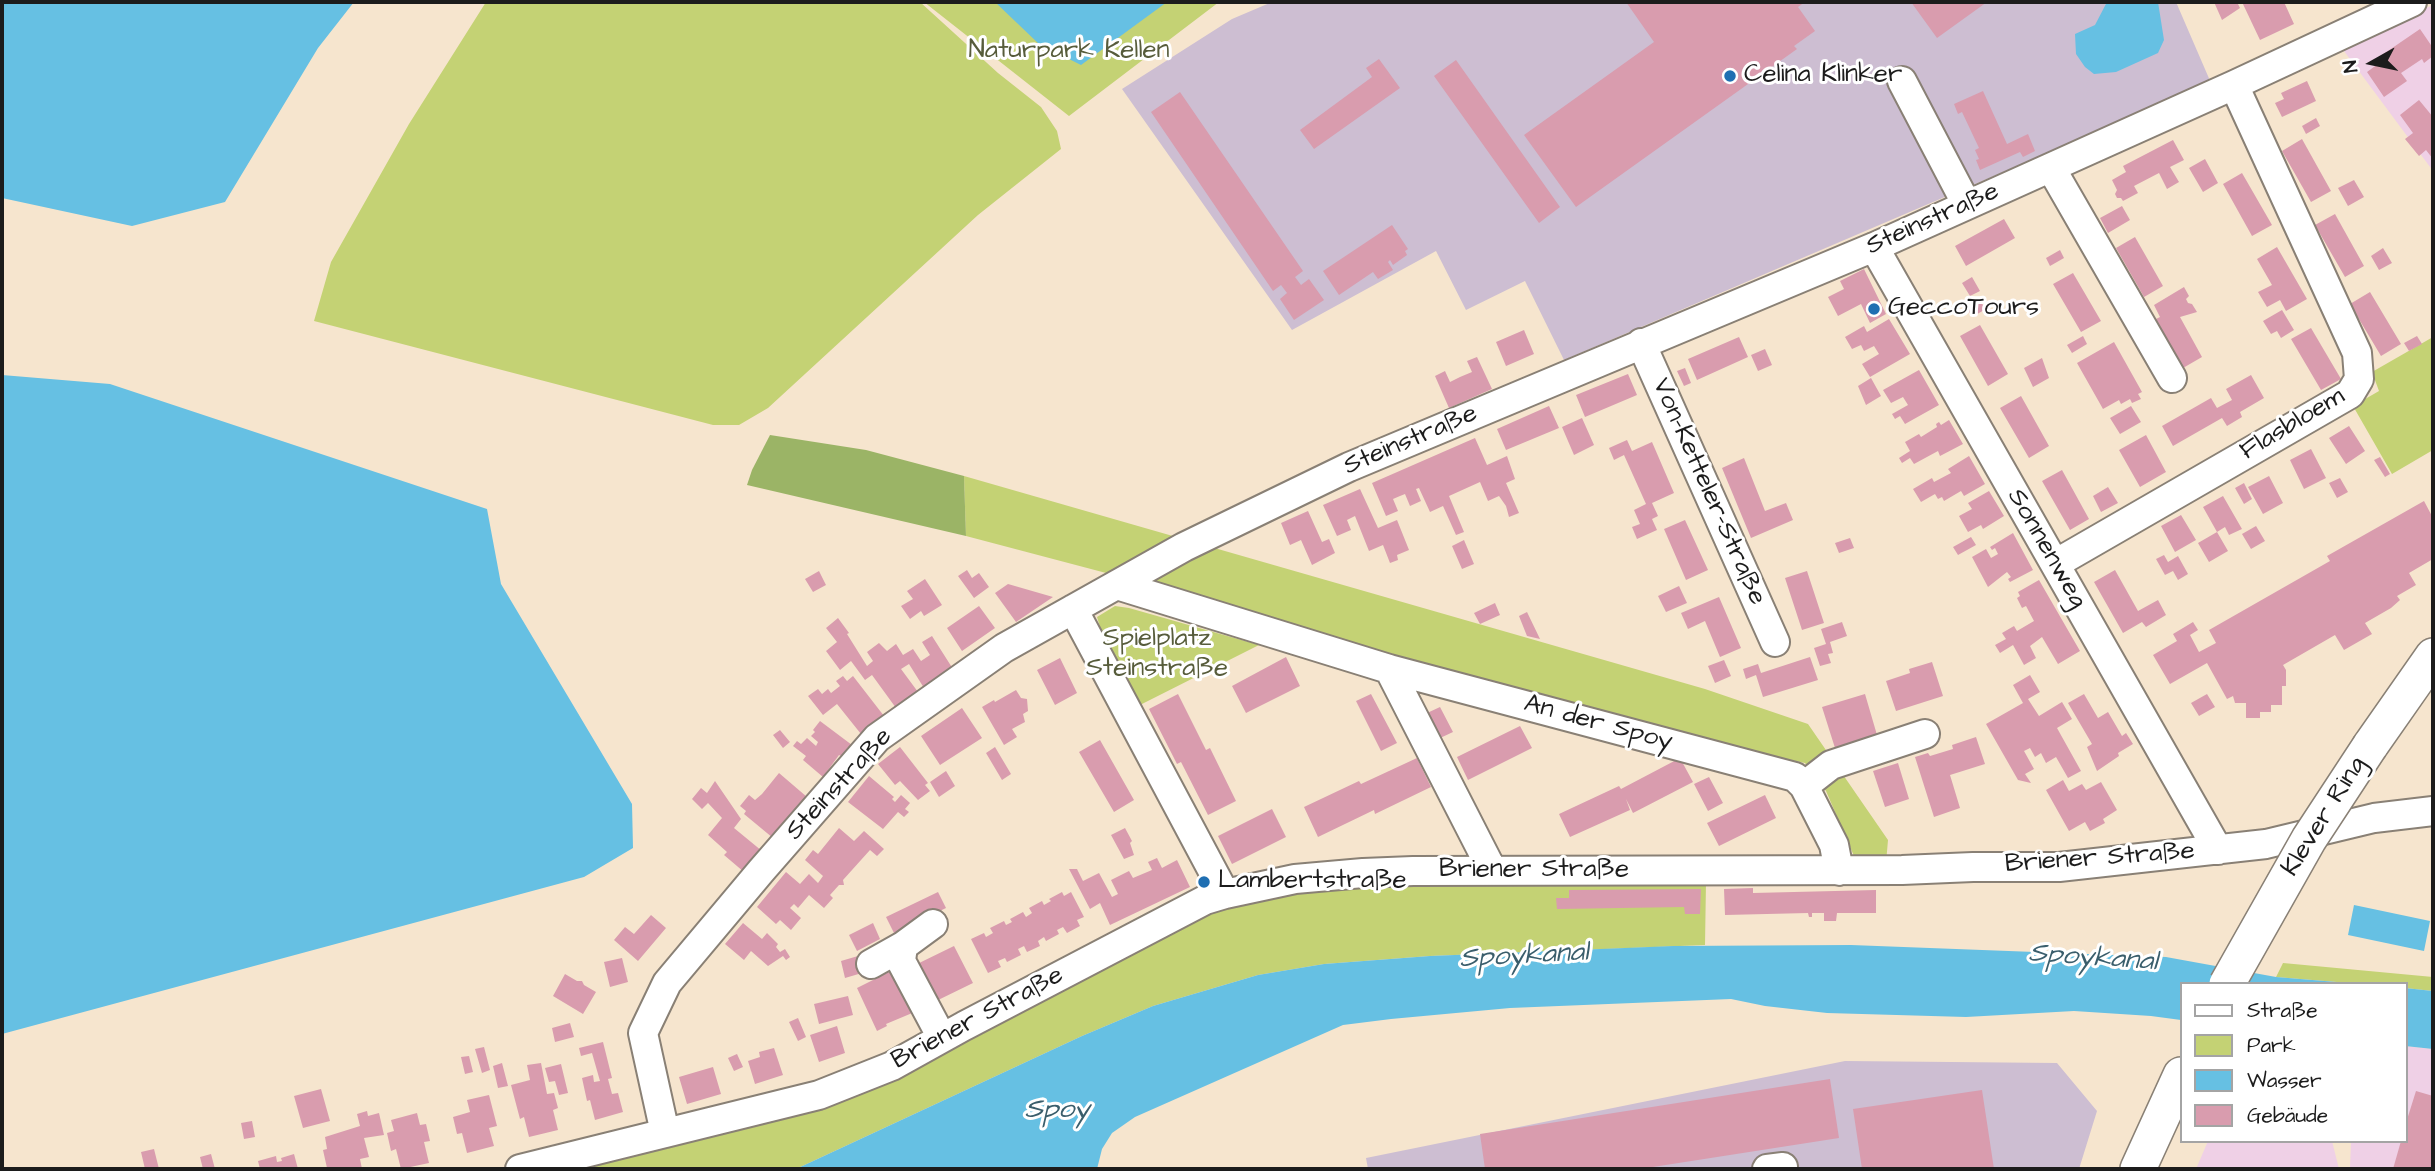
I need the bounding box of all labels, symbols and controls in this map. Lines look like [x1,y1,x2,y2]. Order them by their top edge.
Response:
north arrow [2337,28,2407,98]
park label: Naturpark Kellen [968,36,1170,68]
text: N [2336,58,2365,74]
place label: Celina Klinker [1744,60,1902,92]
marker: Celina Klinker [1722,68,1738,84]
street label: Steinstraße [1862,177,2004,263]
place label: GeccoTours [1888,293,2039,325]
marker: GeccoTours [1866,301,1882,317]
street label: Von-Ketteler-Straße [1644,374,1772,610]
street label: Flasbloem [2235,382,2351,468]
street label: Steinstraße [1340,399,1482,483]
street label: Sonnenweg [1999,484,2093,614]
park label: Spielplatz Steinstraße [1086,624,1228,686]
street label: An der Spoy [1520,689,1676,759]
street label: Steinstraße [780,722,900,848]
street label: Klever Ring [2276,751,2374,883]
street label: Briener Straße [2004,837,2196,881]
street label: Briener Straße [1439,855,1629,887]
place label: Lambertstraße [1218,866,1407,898]
marker: Lambertstraße [1196,874,1212,890]
water label: Spoykanal [1459,937,1589,977]
water label: Spoykanal [2028,938,2158,980]
street label: Briener Straße [887,961,1069,1077]
legend [2180,982,2407,1143]
text: Straße [2247,996,2318,1025]
text: Park [2247,1031,2296,1060]
text: Wasser [2247,1066,2321,1095]
water label: Spoy [1025,1094,1089,1128]
text: Gebäude [2247,1101,2328,1130]

